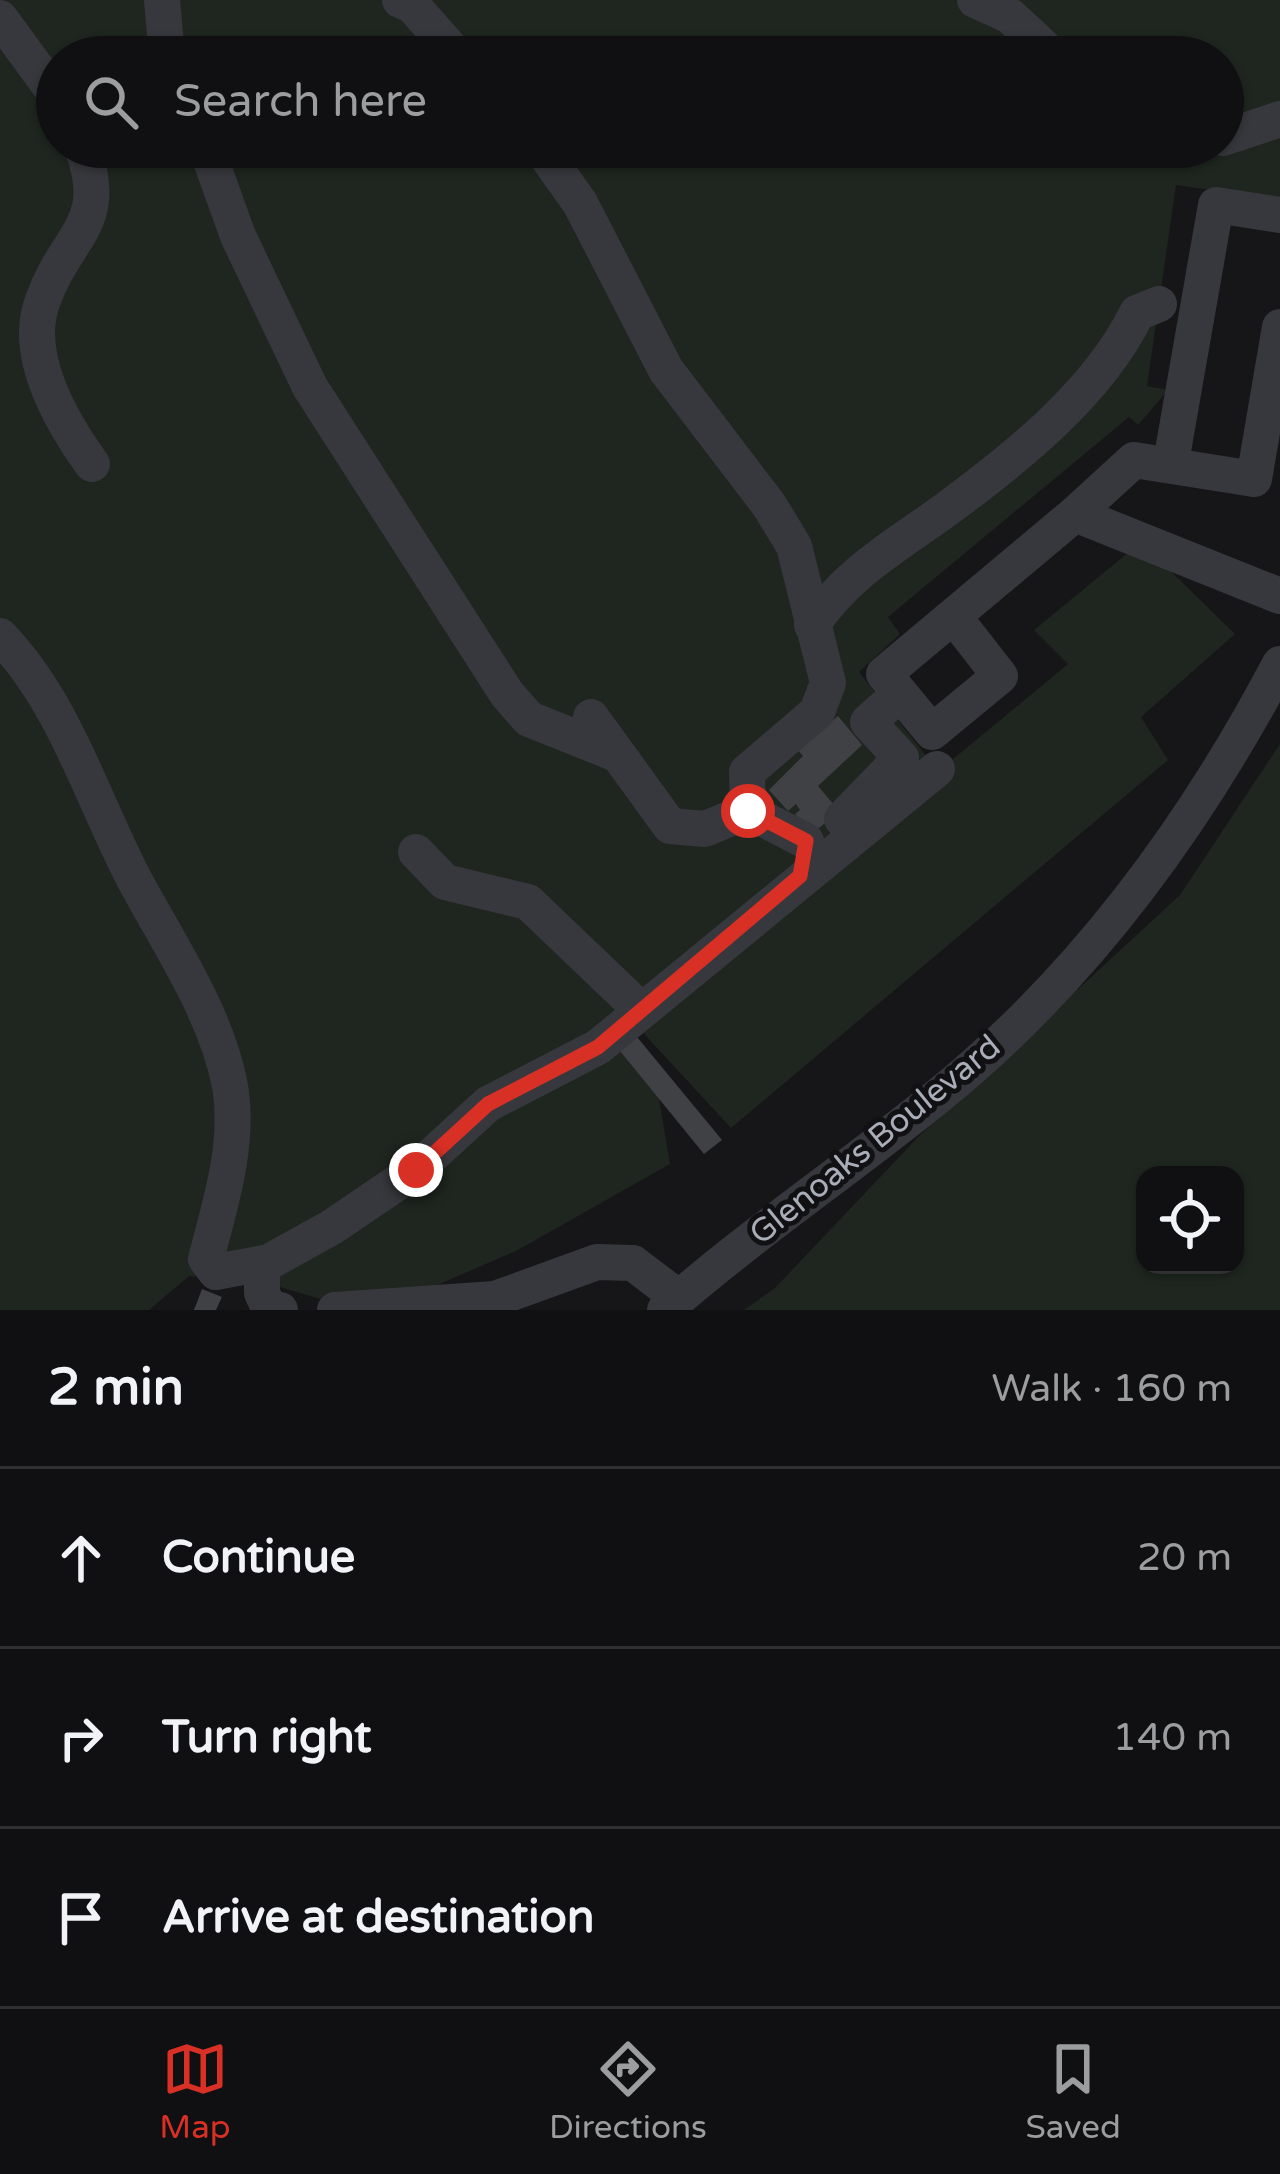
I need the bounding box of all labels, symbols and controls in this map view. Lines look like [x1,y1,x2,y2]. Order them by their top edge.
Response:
search box [36,36,1244,168]
icon: search [78,69,144,135]
text: Search here [174,75,427,129]
route start [721,784,775,838]
street label: Glenoaks Boulevard [742,1027,1008,1253]
route end [389,1143,443,1197]
map controls [1136,1166,1244,1274]
button: locate [1136,1166,1244,1274]
text: 2 min [48,1357,184,1419]
text: Walk · 160 m [991,1365,1232,1412]
icon: ahead [48,1525,114,1591]
text: Continue [162,1531,355,1585]
text: 20 m [1137,1534,1232,1581]
icon: right [48,1705,114,1771]
text: Turn right [162,1711,371,1765]
text: 140 m [1113,1714,1232,1761]
icon: arrive [48,1885,114,1951]
text: Arrive at destination [162,1891,594,1945]
tab: Map [159,2036,231,2147]
tab: Directions [549,2036,707,2147]
tab: Saved [1025,2036,1121,2147]

